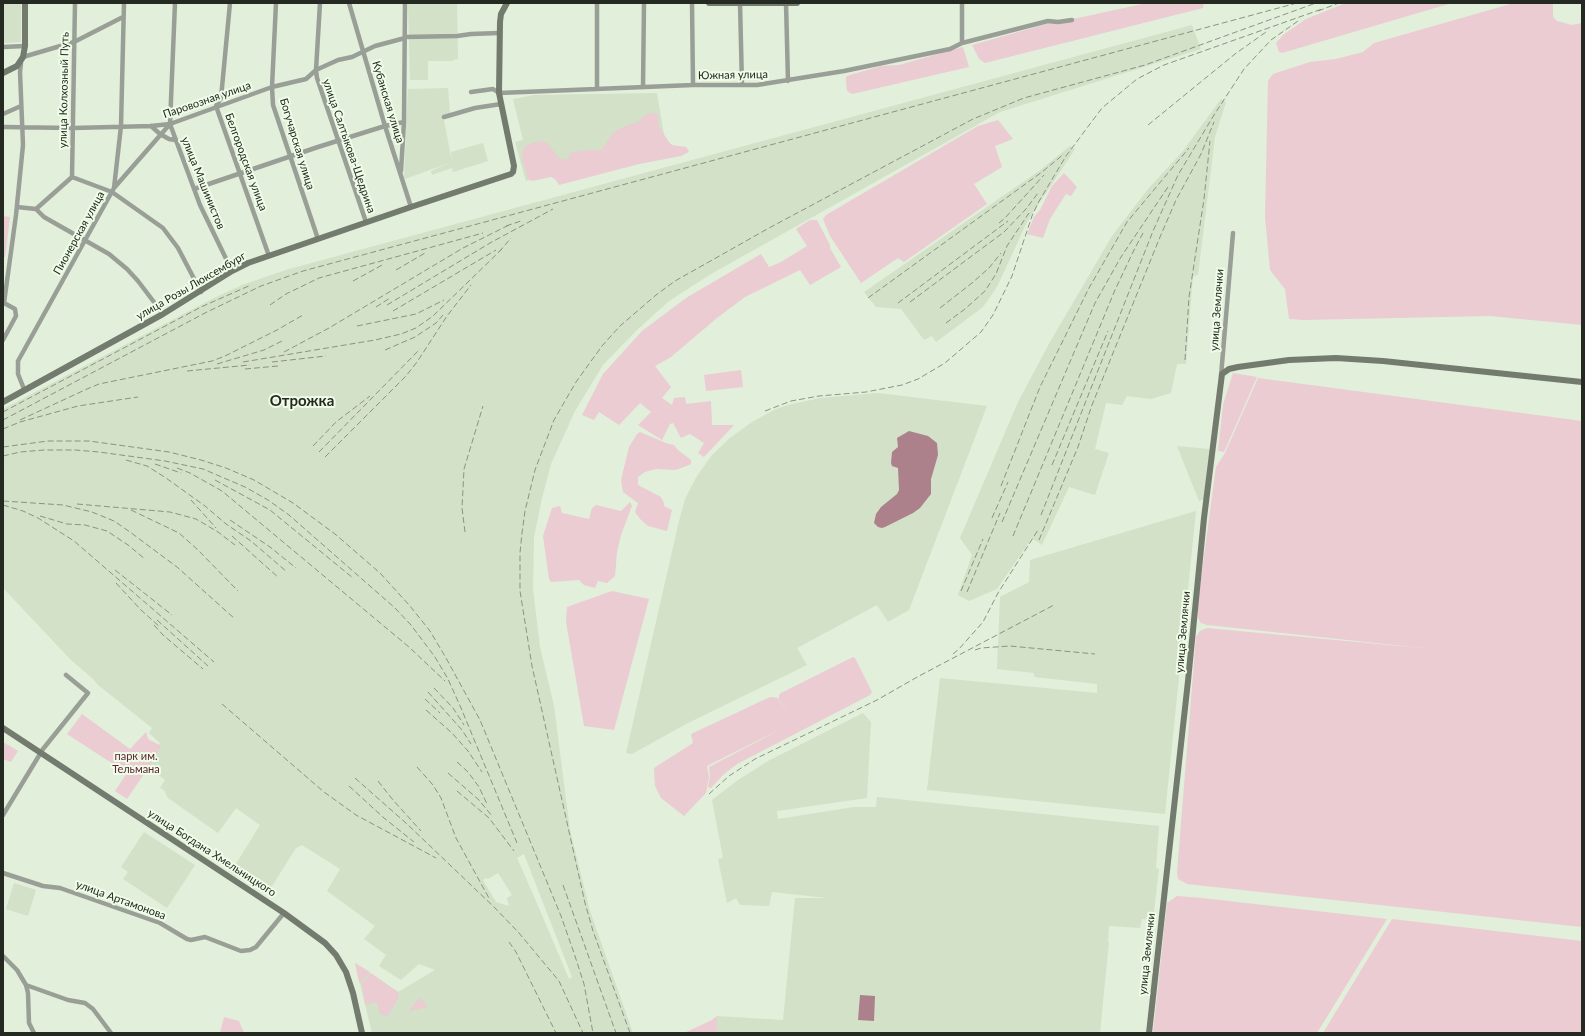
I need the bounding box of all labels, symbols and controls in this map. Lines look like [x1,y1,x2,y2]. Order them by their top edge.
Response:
street label: улица Колхозный Путь [56,32,72,148]
street label: Кубанская улица [369,59,407,145]
street label: Южная улица [698,68,768,82]
street label: улица Салтыкова-Щедрина [320,77,378,215]
street label: Паровозная улица [161,79,253,121]
street label: Богучарская улица [277,97,317,191]
street label: Белгородская улица [222,111,270,213]
street label: улица Машинистов [178,135,228,231]
street label: Пионерская улица [51,189,107,277]
street label: улица Розы Люксембург [134,249,248,323]
street label: улица Землячки [1208,269,1226,351]
district label: Отрожка [270,392,334,410]
street label: улица Землячки [1173,590,1193,674]
park label: парк им. Тельмана [112,749,160,775]
street label: улица Богдана Хмельницкого [145,807,279,899]
street label: улица Артамонова [74,878,168,922]
street label: улица Землячки [1136,912,1158,996]

